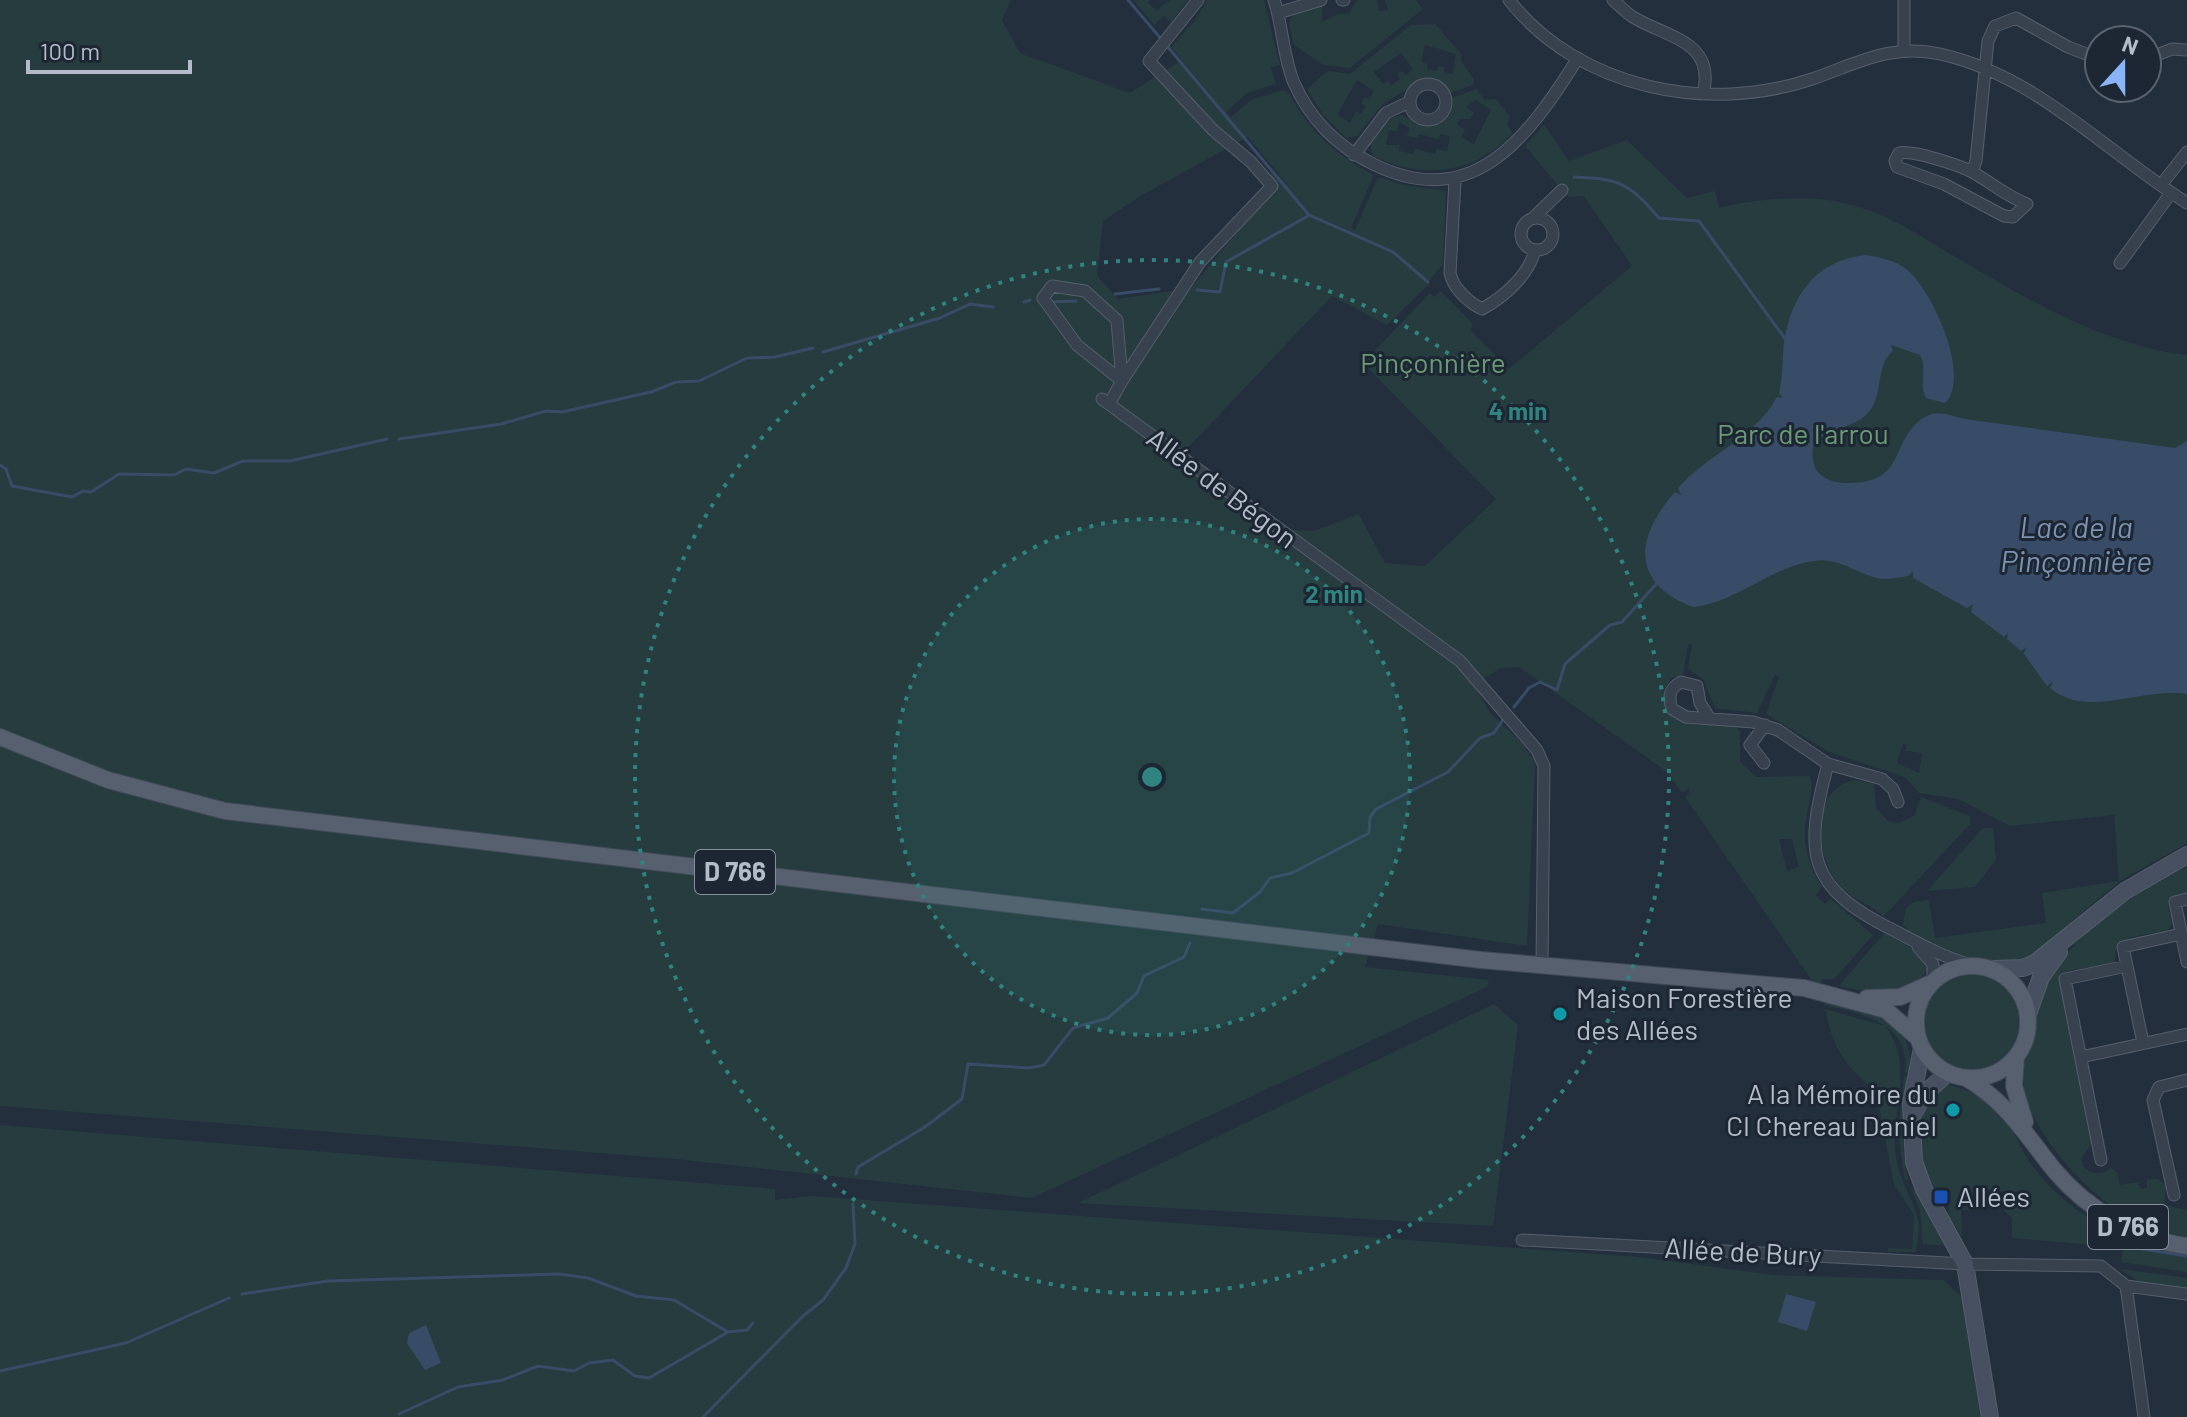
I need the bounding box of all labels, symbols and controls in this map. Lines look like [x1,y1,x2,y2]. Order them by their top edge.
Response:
scale bar [28,24,190,74]
north arrow [2083,24,2163,104]
text: N [2119,30,2142,59]
text: 100 m [40,36,100,65]
park label: Pinçonnière [1360,345,1506,379]
text: 4 min [1489,396,1547,425]
park label: Parc de l'arrou [1717,416,1889,450]
street label: Allée de Bégon [1141,420,1304,555]
water label: Lac de la Pinçonnière [2000,508,2152,578]
text: 2 min [1305,579,1363,608]
centre of rings [1138,763,1166,791]
road number: D 766 [695,850,775,894]
place label: Maison Forestière des Allées [1576,980,1792,1046]
marker: Maison Forestière des Allées [1551,1005,1569,1023]
place label: A la Mémoire du Cl Chereau Daniel [1726,1076,1937,1142]
marker: A la Mémoire du Cl Chereau Daniel [1944,1101,1962,1119]
place label: Allées [1957,1179,2030,1213]
marker: Allées [1932,1188,1950,1206]
road number: D 766 [2088,1205,2168,1249]
street label: Allée de Bury [1664,1230,1823,1272]

